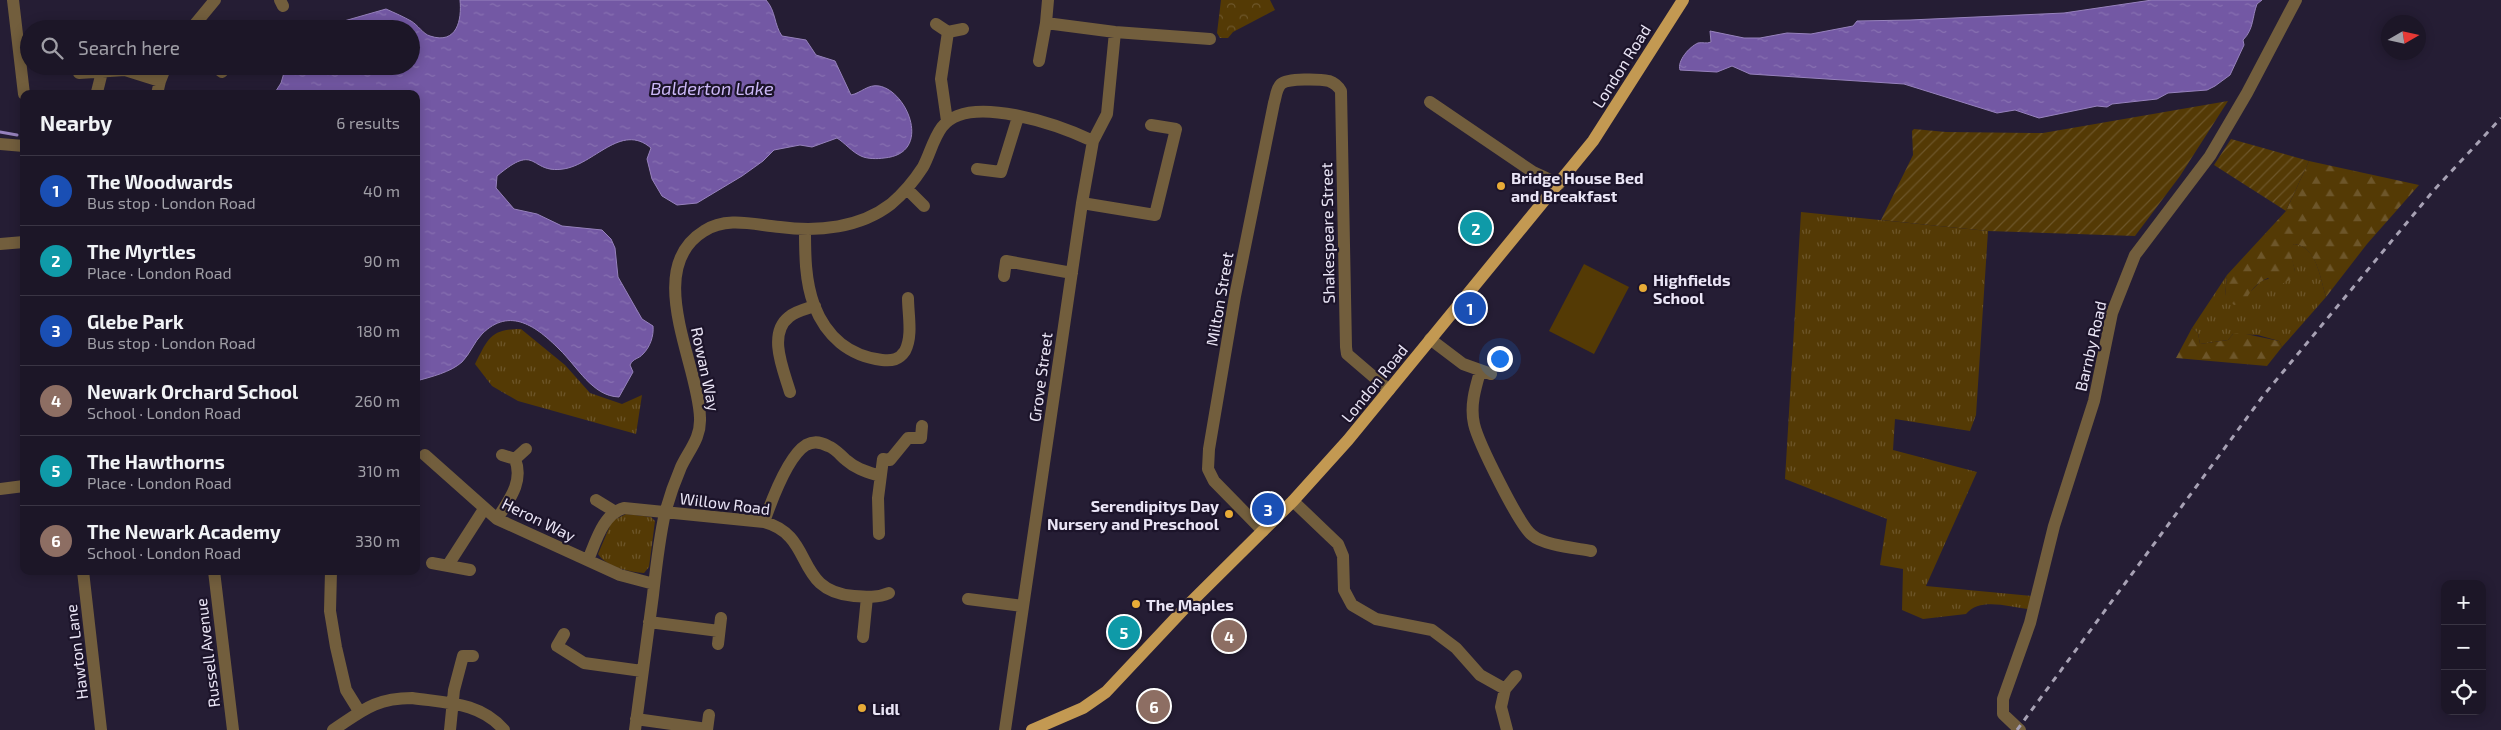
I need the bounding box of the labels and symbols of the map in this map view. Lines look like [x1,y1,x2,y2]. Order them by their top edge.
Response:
north arrow [2381,15,2426,60]
street label: London Road [1588,21,1654,111]
water label: Balderton Lake [650,77,774,99]
street label: Shakespeare Street [1316,162,1338,304]
place label: Bridge House Bed and Breakfast [1511,168,1644,205]
marker: Bridge House Bed and Breakfast [1495,180,1507,192]
pin: 2 [1460,209,1492,247]
street label: Milton Street [1201,250,1237,348]
place label: Highfields School [1653,270,1730,307]
marker: Highfields School [1637,282,1649,294]
pin: 1 [1454,289,1486,327]
street label: Barnby Road [2070,299,2110,393]
street label: Rowan Way [688,325,724,413]
street label: Grove Street [1024,331,1056,423]
street label: London Road [1337,340,1411,426]
your location [1487,346,1513,372]
street label: Willow Road [679,488,771,518]
pin: 3 [1252,490,1284,528]
street label: Heron Way [499,493,579,545]
place label: Serendipitys Day Nursery and Preschool [1047,496,1220,534]
marker: Serendipitys Day Nursery and Preschool [1223,508,1235,520]
place label: The Maples [1146,595,1234,614]
street label: Russell Avenue [191,597,223,709]
marker: The Maples [1130,598,1142,610]
street label: Hawton Lane [61,603,91,701]
pin: 5 [1108,613,1140,651]
pin: 4 [1213,617,1245,655]
pin: 6 [1138,687,1170,725]
place label: Lidl [872,699,901,718]
marker: Lidl [856,702,868,714]

